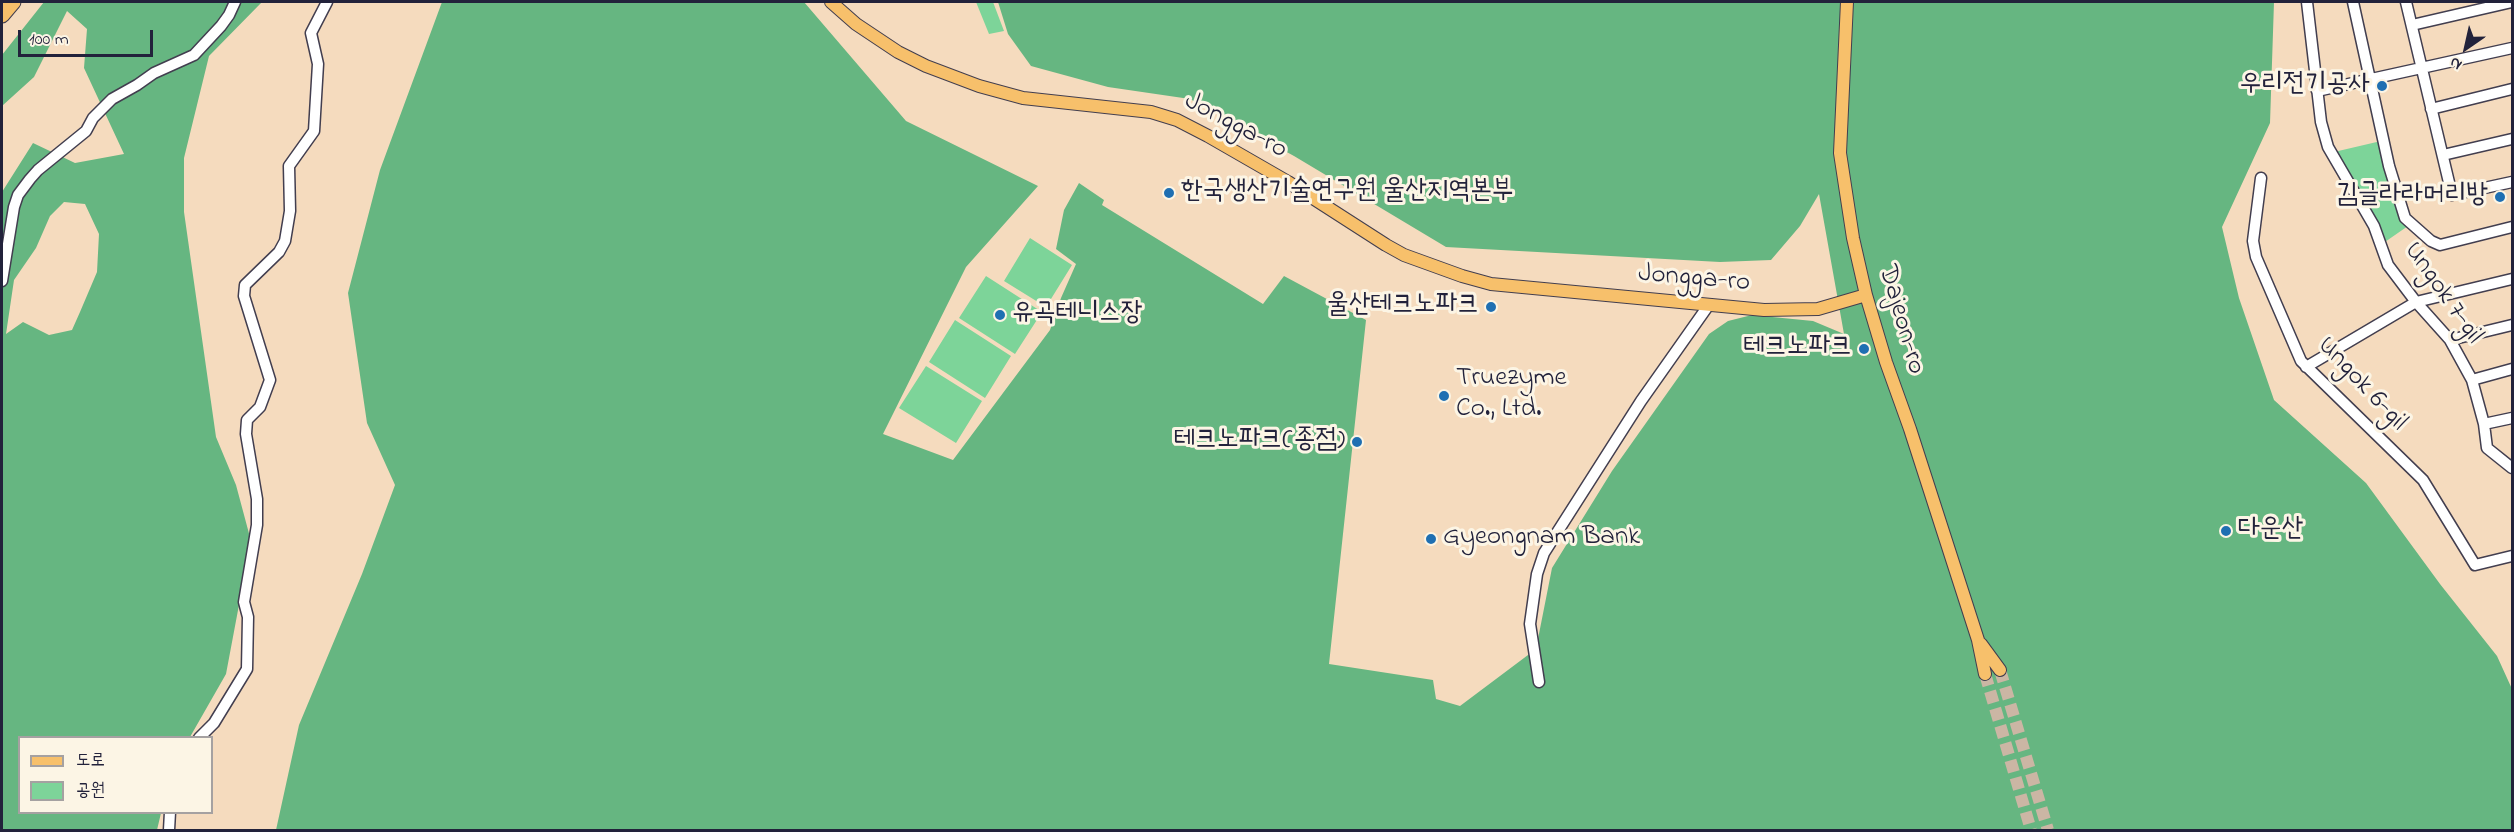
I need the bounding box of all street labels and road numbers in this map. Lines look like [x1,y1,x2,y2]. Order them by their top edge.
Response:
street label: Jongga-ro [1178,86,1292,168]
street label: Ungok 7-gil [2395,237,2489,351]
street label: Jongga-ro [1637,259,1751,301]
street label: Dajeon-ro [1869,262,1931,378]
street label: Ungok 6-gil [2309,331,2413,439]

